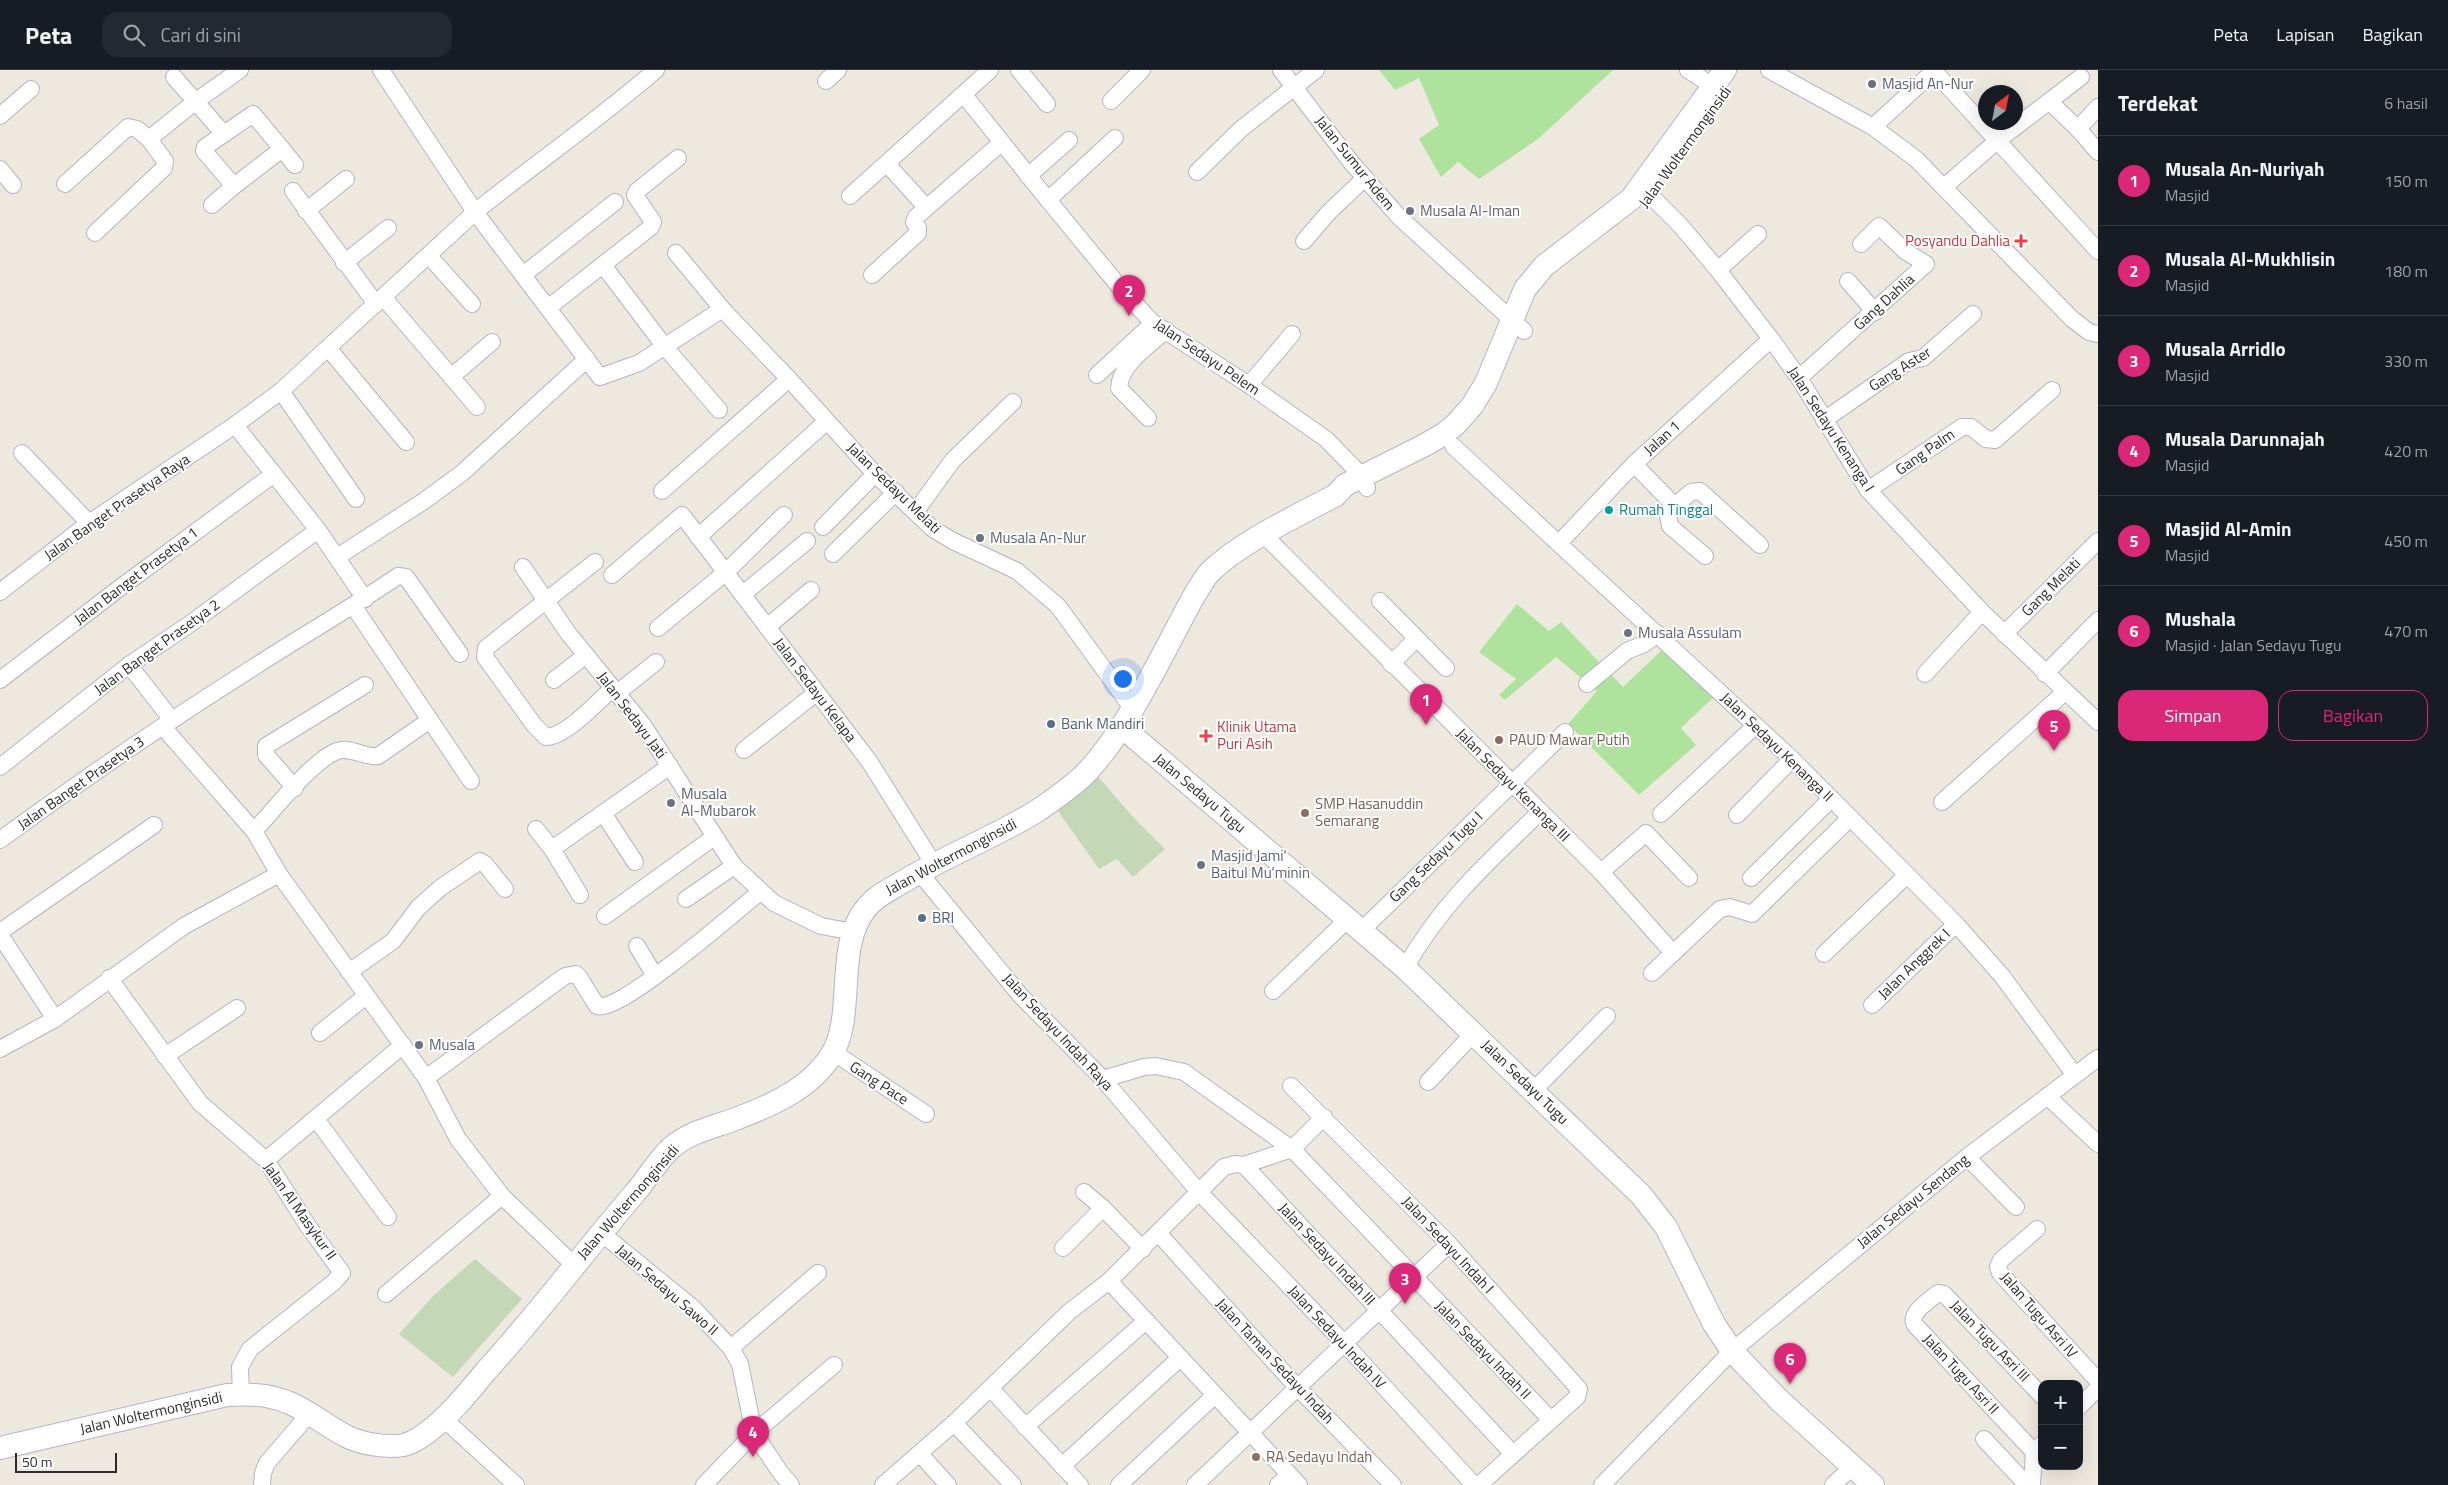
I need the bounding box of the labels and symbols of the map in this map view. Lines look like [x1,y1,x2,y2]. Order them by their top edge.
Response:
place label: Masjid An-Nur [1882,72,1974,95]
marker: Masjid An-Nur [1866,78,1878,90]
street label: Jalan Woltermonginsidi [1632,81,1737,212]
north arrow [1978,85,2023,130]
street label: Jalan Sumur Adem [1310,110,1401,215]
place label: Musala Al-Iman [1420,199,1520,222]
marker: Musala Al-Iman [1404,205,1416,217]
place label: Posyandu Dahlia [1905,229,2010,252]
marker: Posyandu Dahlia [2014,234,2028,248]
street label: Gang Dahlia [1848,268,1920,335]
pin: 2 [1113,275,1145,316]
street label: Jalan Sedayu Pelem [1150,312,1265,401]
street label: Gang Aster [1864,340,1935,397]
street label: Jalan Sedayu Kenanga I [1782,361,1881,496]
street label: Jalan 1 [1638,415,1685,460]
street label: Gang Palm [1890,423,1959,481]
street label: Jalan Sedayu Melati [842,437,947,539]
street label: Jalan Banget Prasetya Raya [39,447,195,566]
place label: Rumah Tinggal [1619,498,1713,521]
marker: Rumah Tinggal [1603,504,1615,516]
street label: Jalan Banget Prasetya 1 [69,521,203,630]
place label: Musala An-Nur [990,526,1086,549]
marker: Musala An-Nur [974,532,986,544]
street label: Gang Melati [2016,552,2085,621]
street label: Jalan Banget Prasetya 2 [89,593,224,700]
place label: Musala Assulam [1638,621,1742,644]
marker: Musala Assulam [1622,627,1634,639]
street label: Jalan Sedayu Kelapa [768,632,863,747]
street label: Jalan Sedayu Jati [592,666,673,763]
your location [1110,666,1136,692]
pin: 1 [1410,684,1442,725]
street label: Jalan Sedayu Kenanga II [1716,687,1839,807]
pin: 5 [2038,710,2070,751]
place label: Bank Mandiri [1061,712,1144,735]
place label: Klinik Utama Puri Asih [1217,715,1297,755]
marker: Bank Mandiri [1045,718,1057,730]
street label: Jalan Sedayu Kenanga III [1451,722,1576,847]
place label: PAUD Mawar Putih [1509,728,1630,751]
marker: Klinik Utama Puri Asih [1199,729,1213,743]
street label: Jalan Banget Prasetya 3 [12,730,149,835]
marker: PAUD Mawar Putih [1493,734,1505,746]
street label: Jalan Sedayu Tugu [1149,747,1251,838]
place label: Musala Al-Mubarok [681,782,756,822]
place label: SMP Hasanuddin Semarang [1315,792,1423,832]
marker: Musala Al-Mubarok [665,797,677,809]
street label: Gang Sedayu Tugu I [1384,806,1488,908]
marker: SMP Hasanuddin Semarang [1299,807,1311,819]
street label: Jalan Woltermonginsidi [881,812,1020,901]
place label: Masjid Jami' Baitul Mu'minin [1211,844,1310,884]
marker: Masjid Jami' Baitul Mu'minin [1195,859,1207,871]
place label: BRI [932,906,954,929]
marker: BRI [916,912,928,924]
street label: Jalan Anggrek I [1872,923,1955,1004]
street label: Jalan Sedayu Indah Raya [998,968,1119,1096]
place label: Musala [429,1033,476,1056]
street label: Jalan Sedayu Tugu [1476,1034,1574,1130]
marker: Musala [413,1039,425,1051]
street label: Gang Pace [845,1055,913,1110]
street label: Jalan Woltermonginsidi [571,1139,684,1264]
street label: Jalan Sedayu Sendang [1852,1148,1974,1253]
street label: Jalan Al Masykur II [258,1157,343,1264]
street label: Jalan Sedayu Indah I [1397,1191,1500,1299]
street label: Jalan Sedayu Indah III [1273,1197,1381,1310]
street label: Jalan Sedayu Sawo II [611,1238,724,1341]
pin: 3 [1389,1263,1421,1304]
street label: Jalan Tugu Asri IV [1995,1266,2084,1363]
street label: Jalan Sedayu Indah IV [1283,1280,1392,1394]
street label: Jalan Taman Sedayu Indah [1211,1293,1340,1429]
street label: Jalan Sedayu Indah II [1430,1295,1537,1404]
street label: Jalan Tugu Asri III [1947,1296,2033,1386]
street label: Jalan Tugu Asri II [1919,1330,2003,1418]
pin: 6 [1774,1343,1806,1384]
street label: Jalan Woltermonginsidi [77,1385,224,1440]
pin: 4 [737,1416,769,1457]
place label: RA Sedayu Indah [1266,1445,1372,1468]
scale bar [15,1450,118,1473]
marker: RA Sedayu Indah [1250,1451,1262,1463]

